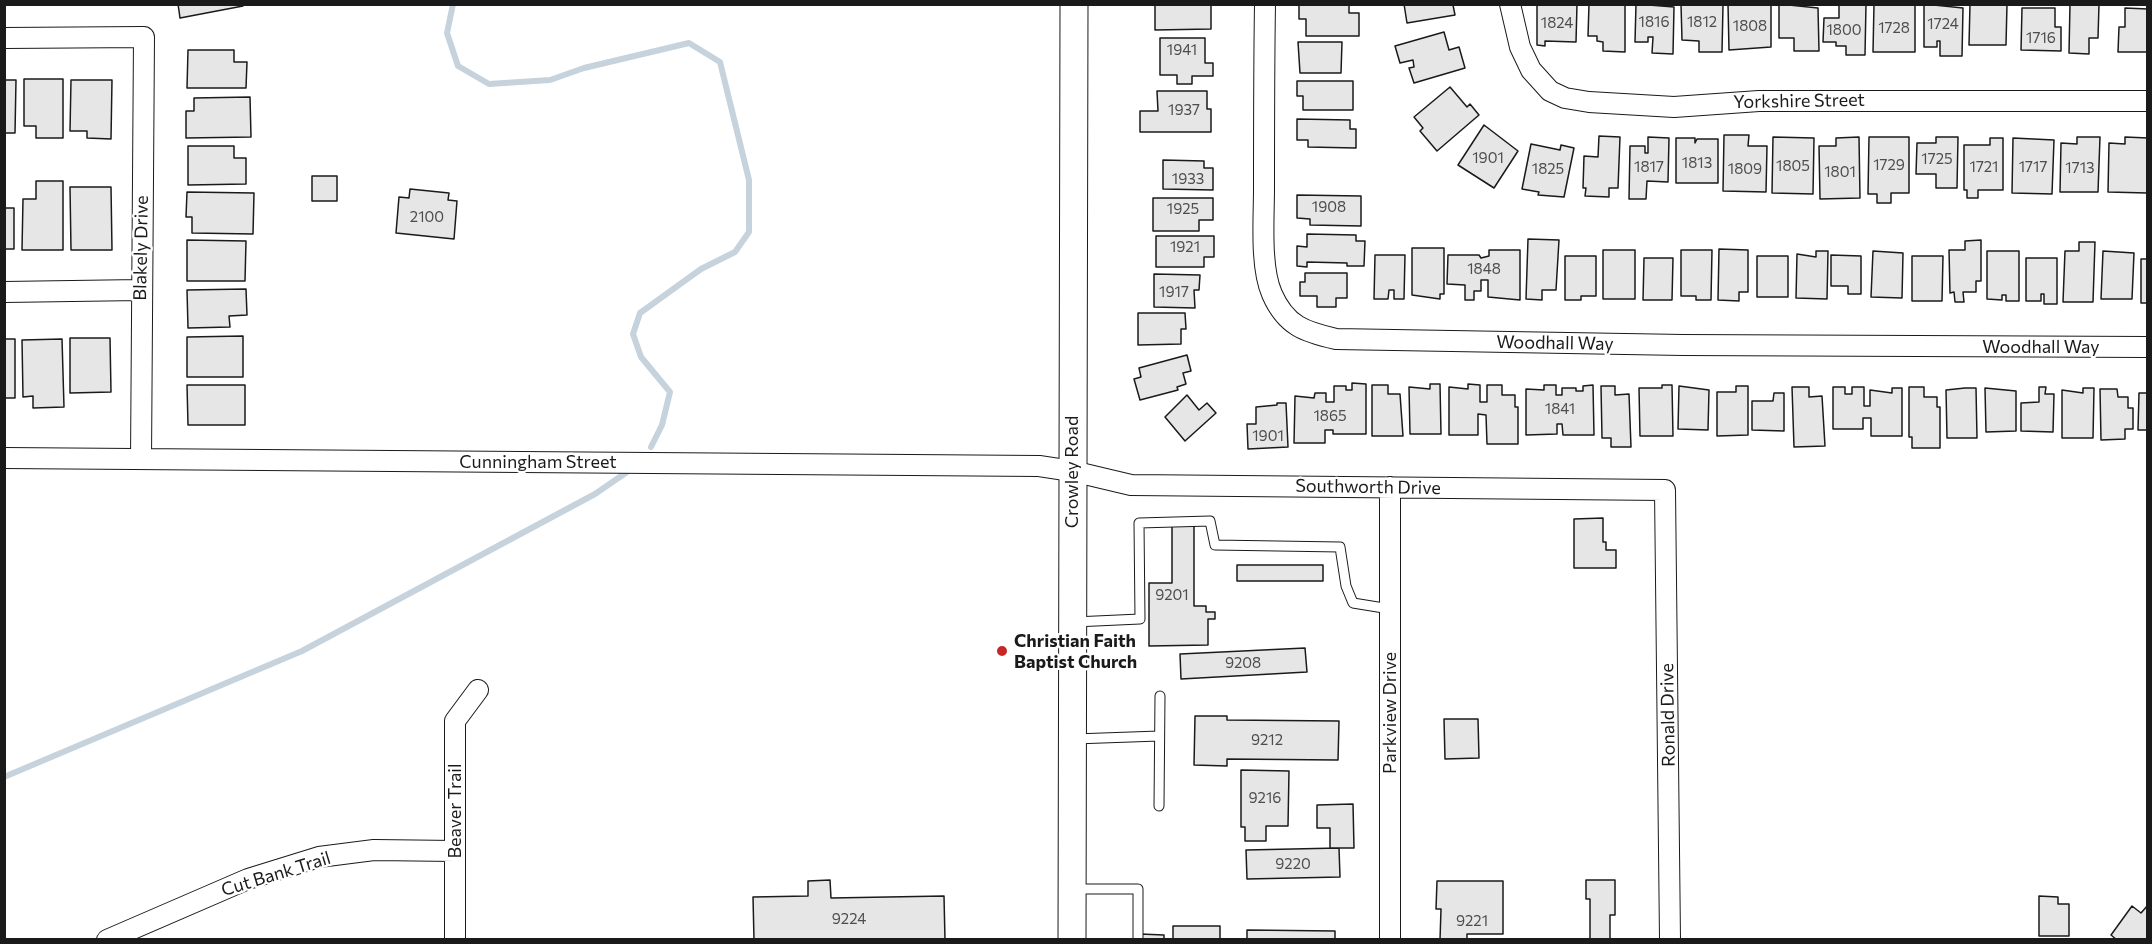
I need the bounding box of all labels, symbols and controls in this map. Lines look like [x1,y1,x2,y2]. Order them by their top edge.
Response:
house number: 1816 [1638,13,1670,31]
house number: 1812 [1687,13,1717,31]
house number: 1824 [1541,14,1573,32]
house number: 1724 [1927,15,1959,33]
house number: 1808 [1733,17,1767,35]
house number: 1728 [1878,19,1910,37]
house number: 1800 [1826,21,1862,39]
house number: 1716 [2026,29,2056,47]
house number: 1941 [1167,41,1197,59]
street label: Yorkshire Street [1733,89,1865,113]
house number: 1937 [1168,101,1200,119]
house number: 1901 [1472,149,1504,167]
house number: 1725 [1921,150,1953,168]
house number: 1813 [1682,154,1712,172]
house number: 1729 [1873,156,1905,174]
house number: 1805 [1776,157,1810,175]
house number: 1817 [1634,158,1664,176]
house number: 1721 [1969,158,1999,176]
house number: 1717 [2019,158,2047,176]
house number: 1713 [2065,159,2095,177]
house number: 1825 [1532,160,1564,178]
house number: 1809 [1728,160,1762,178]
house number: 1801 [1824,163,1856,181]
house number: 1933 [1172,170,1204,188]
street label: Blakely Drive [129,195,153,301]
house number: 1908 [1312,198,1346,216]
house number: 1925 [1167,200,1199,218]
house number: 2100 [410,208,444,226]
house number: 1921 [1170,238,1200,256]
house number: 1848 [1467,260,1501,278]
house number: 1917 [1159,283,1189,301]
street label: Woodhall Way [1496,331,1614,355]
street label: Woodhall Way [1982,336,2100,358]
house number: 1841 [1545,400,1575,418]
house number: 1865 [1313,407,1347,425]
street label: Crowley Road [1061,416,1083,528]
house number: 1901 [1252,427,1284,445]
street label: Cunningham Street [459,451,617,473]
street label: Southworth Drive [1295,475,1441,499]
house number: 9201 [1155,586,1189,604]
place label: Christian Faith Baptist Church [1014,630,1137,672]
marker: Christian Faith Baptist Church [995,644,1009,658]
street label: Parkview Drive [1379,652,1401,774]
house number: 9208 [1225,654,1261,672]
street label: Ronald Drive [1656,663,1680,767]
house number: 9212 [1251,731,1283,749]
street label: Beaver Trail [444,763,466,859]
house number: 9216 [1249,789,1281,807]
street label: Cut Bank Trail [219,847,333,901]
house number: 9220 [1275,855,1311,873]
house number: 9224 [832,910,866,928]
house number: 9221 [1456,912,1488,930]

